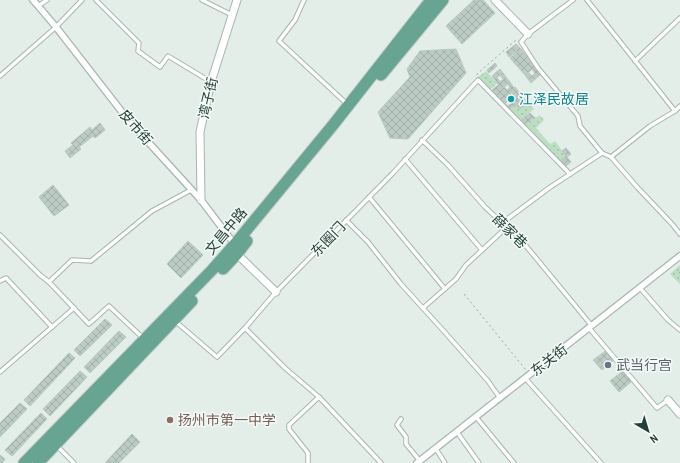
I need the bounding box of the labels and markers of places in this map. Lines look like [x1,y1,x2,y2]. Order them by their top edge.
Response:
place label: 江泽民故居 [519,90,589,108]
marker: 江泽民故居 [506,94,516,104]
place label: 武当行宫 [616,356,672,374]
marker: 武当行宫 [603,360,613,370]
place label: 扬州市第一中学 [178,411,276,429]
marker: 扬州市第一中学 [165,415,175,425]

